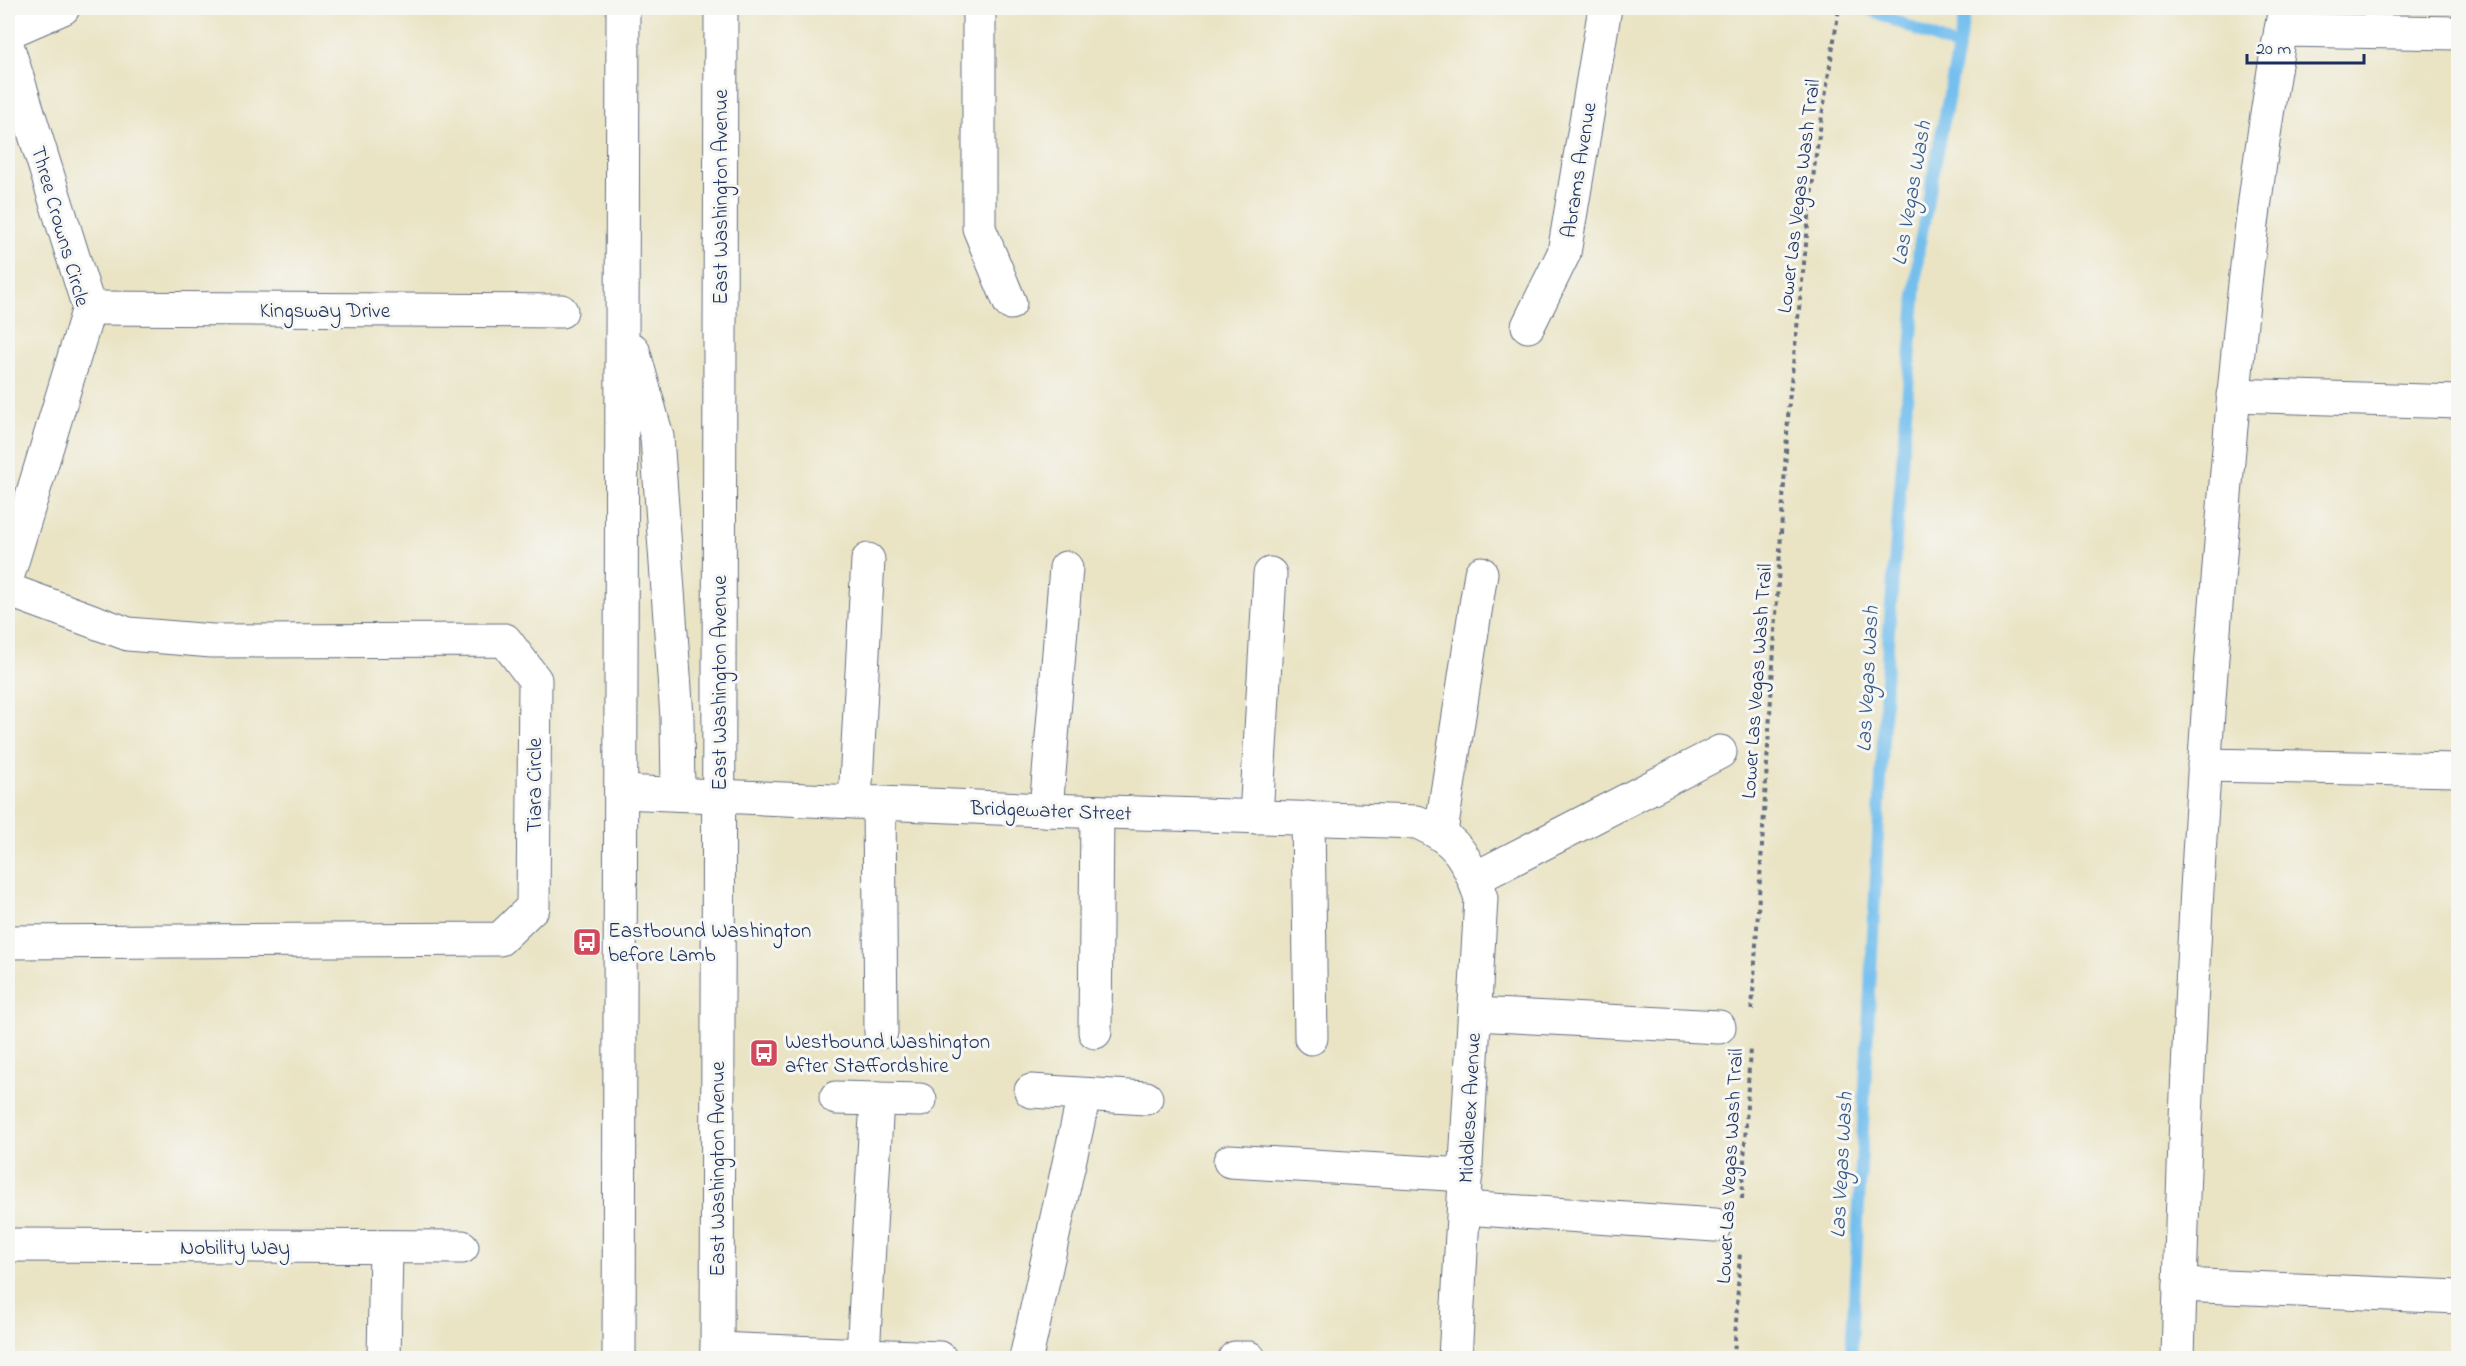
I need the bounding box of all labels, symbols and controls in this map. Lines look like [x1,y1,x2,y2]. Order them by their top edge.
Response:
scale bar [2247,27,2364,65]
text: 20 m [2256,37,2291,63]
street label: Lower Las Vegas Wash Trail [1771,78,1831,315]
street label: East Washington Avenue [707,89,739,305]
street label: Abrams Avenue [1554,100,1606,240]
water label: Las Vegas Wash [1885,118,1941,268]
street label: Three Crowns Circle [22,143,96,311]
street label: Kingsway Drive [260,297,391,329]
street label: Lower Las Vegas Wash Trail [1735,563,1783,800]
street label: East Washington Avenue [706,575,738,791]
water label: Las Vegas Wash [1849,605,1889,753]
street label: Tiara Circle [521,737,551,832]
street label: Bridgewater Street [969,794,1132,832]
place label: Eastbound Washington before Lamb [608,917,811,971]
bus stop icon: Eastbound Washington before Lamb [571,926,603,958]
place label: Westbound Washington after Staffordshire [785,1028,990,1082]
street label: Middlesex Avenue [1452,1032,1490,1184]
bus stop icon: Westbound Washington after Staffordshire [748,1037,780,1069]
street label: Lower Las Vegas Wash Trail [1710,1048,1754,1285]
street label: East Washington Avenue [704,1061,736,1277]
water label: Las Vegas Wash [1823,1091,1863,1239]
street label: Nobility Way [180,1234,290,1266]

